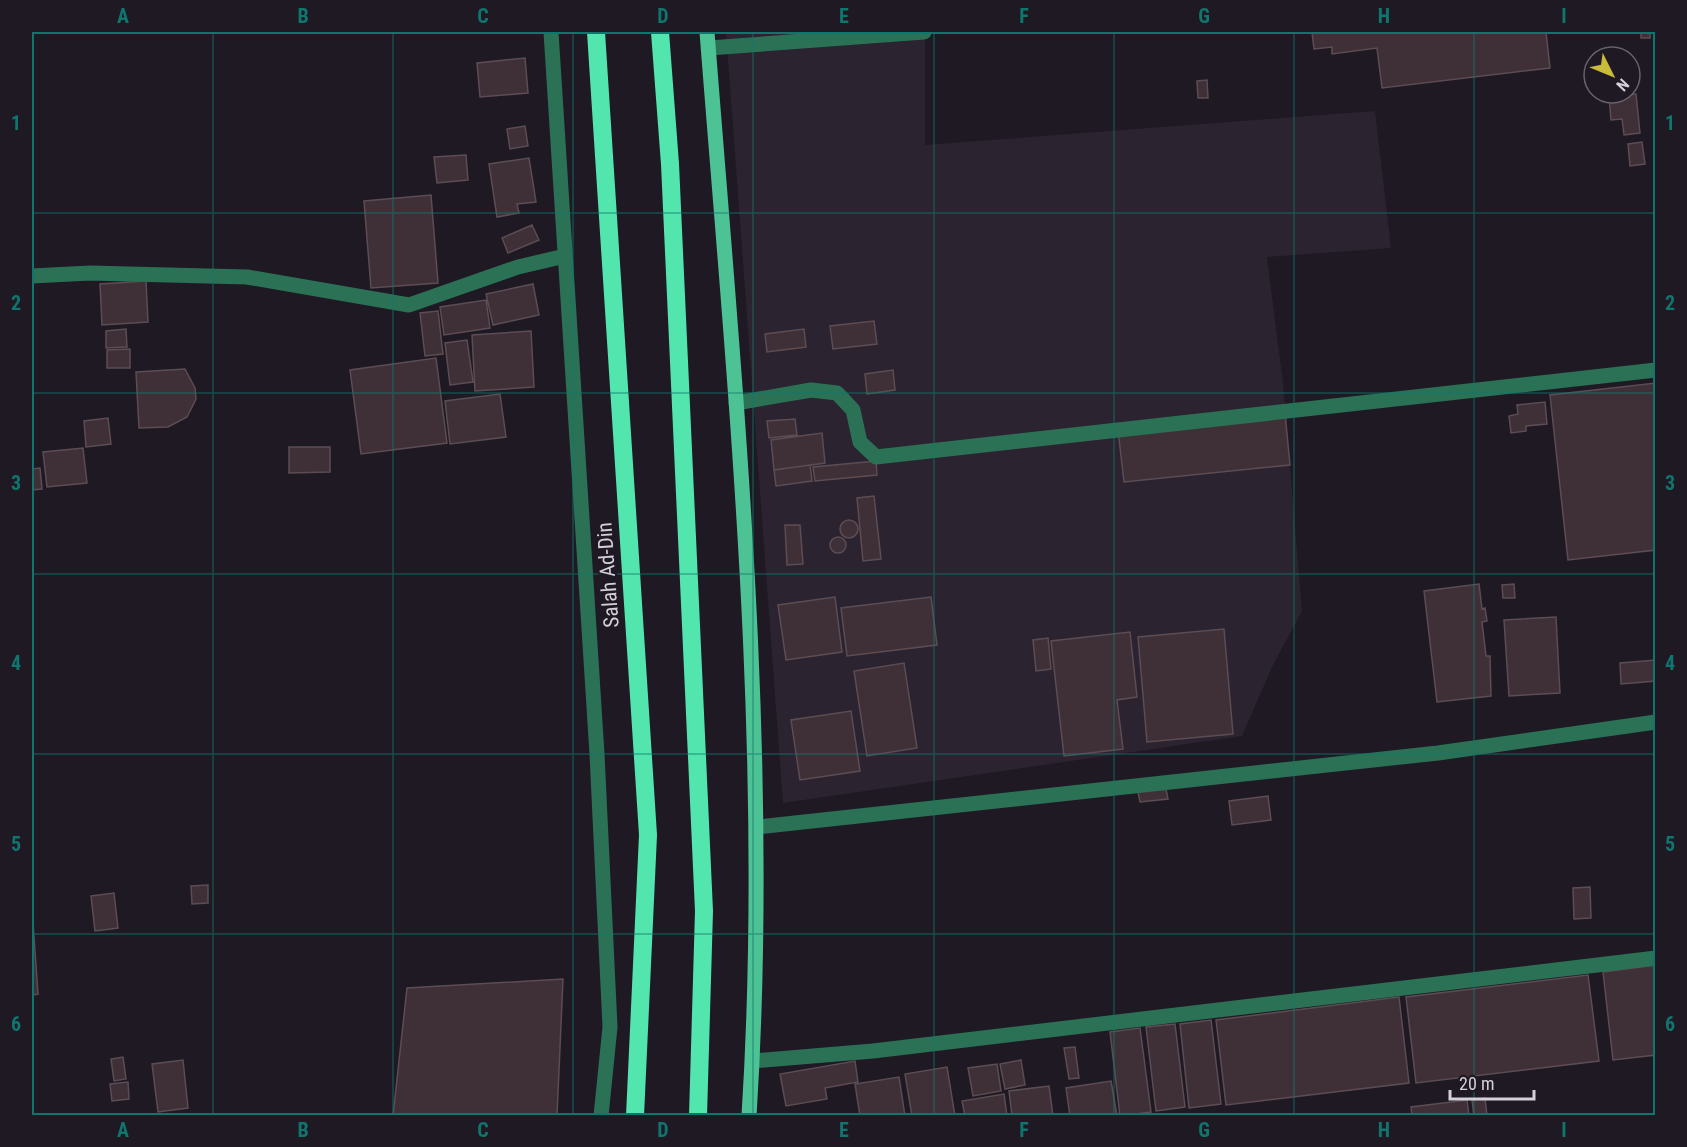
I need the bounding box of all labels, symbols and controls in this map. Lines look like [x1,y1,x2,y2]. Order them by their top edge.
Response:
text: A [117,4,129,28]
text: B [297,4,309,28]
text: C [477,4,489,28]
text: D [657,4,669,28]
text: E [839,4,849,28]
text: F [1019,4,1029,28]
text: G [1198,4,1210,28]
text: H [1378,4,1390,28]
text: I [1561,4,1567,28]
north arrow [1582,45,1642,105]
text: N [1612,75,1633,95]
text: 1 [11,111,21,135]
text: 1 [1665,111,1675,135]
text: 2 [11,291,21,315]
text: 2 [1665,291,1675,315]
text: 3 [11,471,21,495]
text: 3 [1665,471,1675,495]
street label: Salah Ad-Din [592,522,624,628]
text: 4 [11,651,21,675]
text: 4 [1665,651,1675,675]
text: 5 [11,832,21,856]
text: 5 [1665,832,1675,856]
text: 6 [11,1012,21,1036]
text: 6 [1665,1012,1675,1036]
scale bar [1450,1063,1534,1101]
text: 20 m [1459,1073,1494,1094]
text: A [117,1118,129,1142]
text: B [297,1118,309,1142]
text: C [477,1118,489,1142]
text: D [657,1118,669,1142]
text: E [839,1118,849,1142]
text: F [1019,1118,1029,1142]
text: G [1198,1118,1210,1142]
text: H [1378,1118,1390,1142]
text: I [1561,1118,1567,1142]

